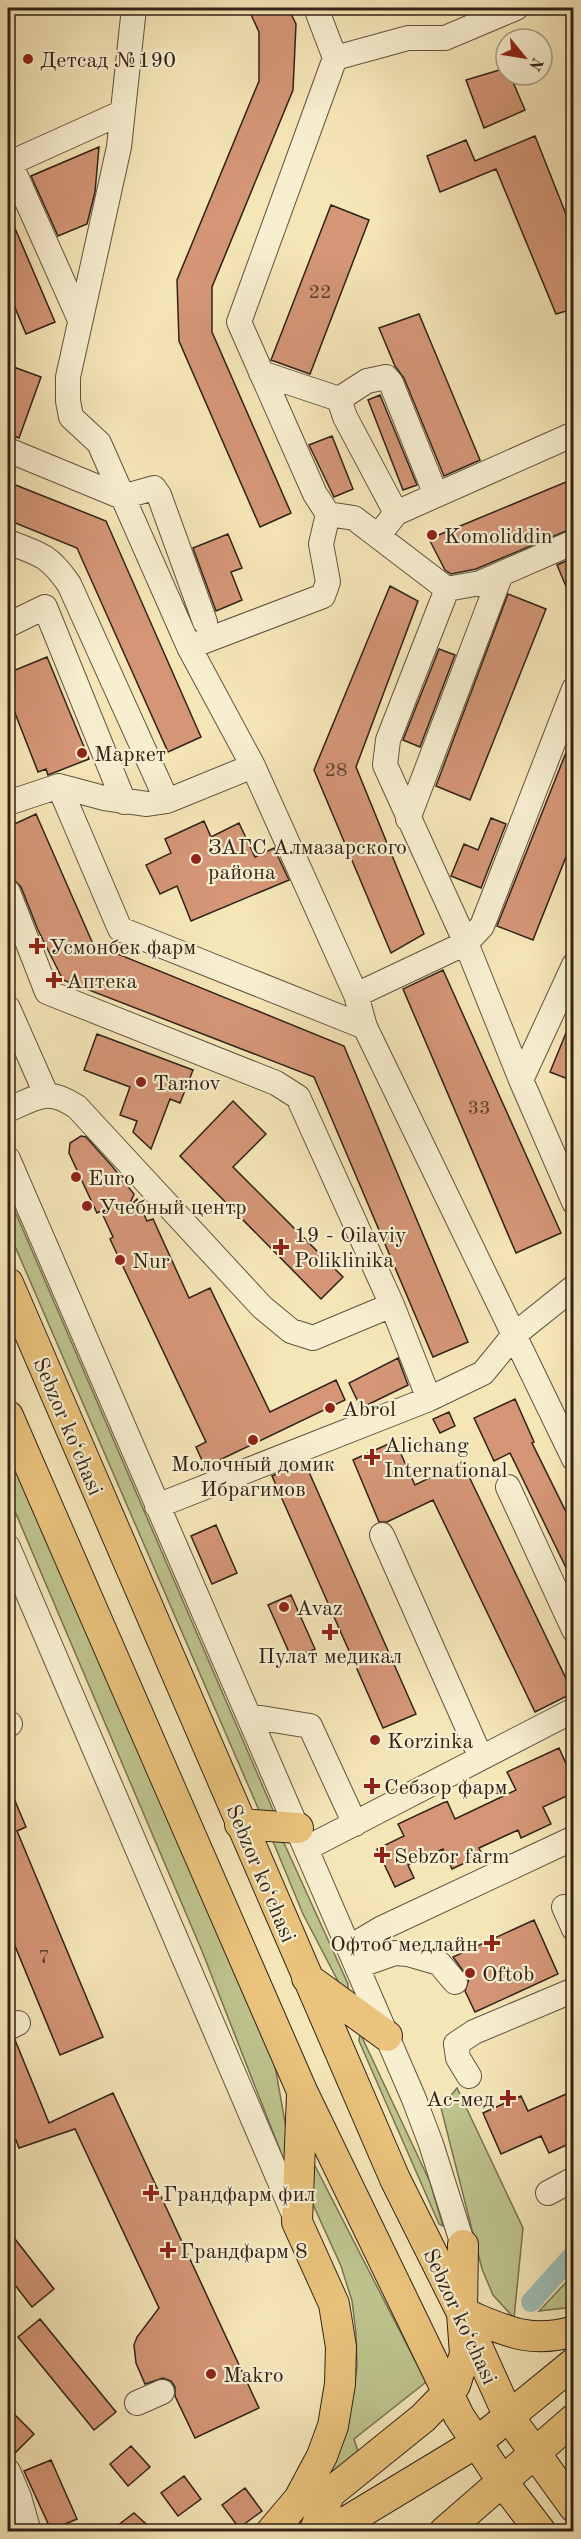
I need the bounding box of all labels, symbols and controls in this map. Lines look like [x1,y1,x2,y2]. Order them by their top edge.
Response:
north arrow [494,27,554,87]
place label: Детсад №190 [40,50,176,72]
marker: Детсад №190 [21,52,35,66]
text: N [525,54,545,73]
house number: 22 [308,283,332,303]
place label: Komoliddin [444,526,553,548]
marker: Komoliddin [425,528,439,542]
place label: Маркет [94,744,166,766]
marker: Маркет [75,746,89,760]
house number: 28 [324,761,348,781]
place label: ЗАГС Алмазарского района [208,837,407,884]
marker: ЗАГС Алмазарского района [189,852,203,866]
place label: Усмонбек фарм [49,937,196,959]
marker: Усмонбек фарм [30,939,44,953]
place label: Аптека [66,971,137,993]
marker: Аптека [47,973,61,987]
place label: Tarnov [153,1073,221,1095]
marker: Tarnov [134,1075,148,1089]
house number: 33 [467,1099,491,1119]
place label: Euro [88,1168,135,1190]
marker: Euro [69,1170,83,1184]
place label: Учебный центр [99,1197,247,1219]
marker: Учебный центр [80,1199,94,1213]
place label: 19 - Oilaviy Poliklinika [294,1225,407,1272]
marker: 19 - Oilaviy Poliklinika [272,1238,290,1256]
place label: Nur [132,1251,170,1273]
marker: Nur [113,1253,127,1267]
street label: Sebzor ko‘chasi [28,1355,106,1499]
place label: Abrol [342,1399,396,1421]
marker: Abrol [323,1401,337,1415]
marker: Молочный домик Ибрагимов [246,1433,260,1447]
place label: Alichang International [384,1435,507,1482]
marker: Alichang International [365,1450,379,1464]
place label: Молочный домик Ибрагимов [171,1454,335,1501]
place label: Avaz [296,1598,343,1620]
marker: Avaz [277,1600,291,1614]
marker: Пулат медикал [323,1625,337,1639]
place label: Пулат медикал [258,1646,402,1668]
place label: Korzinka [387,1731,474,1753]
marker: Korzinka [368,1733,382,1747]
place label: Себзор фарм [384,1777,507,1799]
marker: Себзор фарм [365,1779,379,1793]
street label: Sebzor ko‘chasi [221,1802,299,1946]
place label: Sebzor farm [394,1846,509,1868]
marker: Sebzor farm [375,1848,389,1862]
place label: Офтоб медлайн [330,1934,478,1956]
marker: Офтоб медлайн [483,1934,501,1952]
house number: 7 [38,1948,50,1968]
place label: Oftob [482,1964,535,1986]
marker: Oftob [463,1966,477,1980]
place label: Ас-мед [426,2089,494,2111]
marker: Ас-мед [499,2089,517,2107]
place label: Грандфарм фил [163,2184,316,2206]
marker: Грандфарм фил [144,2186,158,2200]
place label: Грандфарм 8 [180,2241,308,2263]
marker: Грандфарм 8 [161,2243,175,2257]
street label: Sebzor ko‘chasi [418,2245,500,2388]
place label: Makro [223,2365,284,2387]
marker: Makro [204,2367,218,2381]

